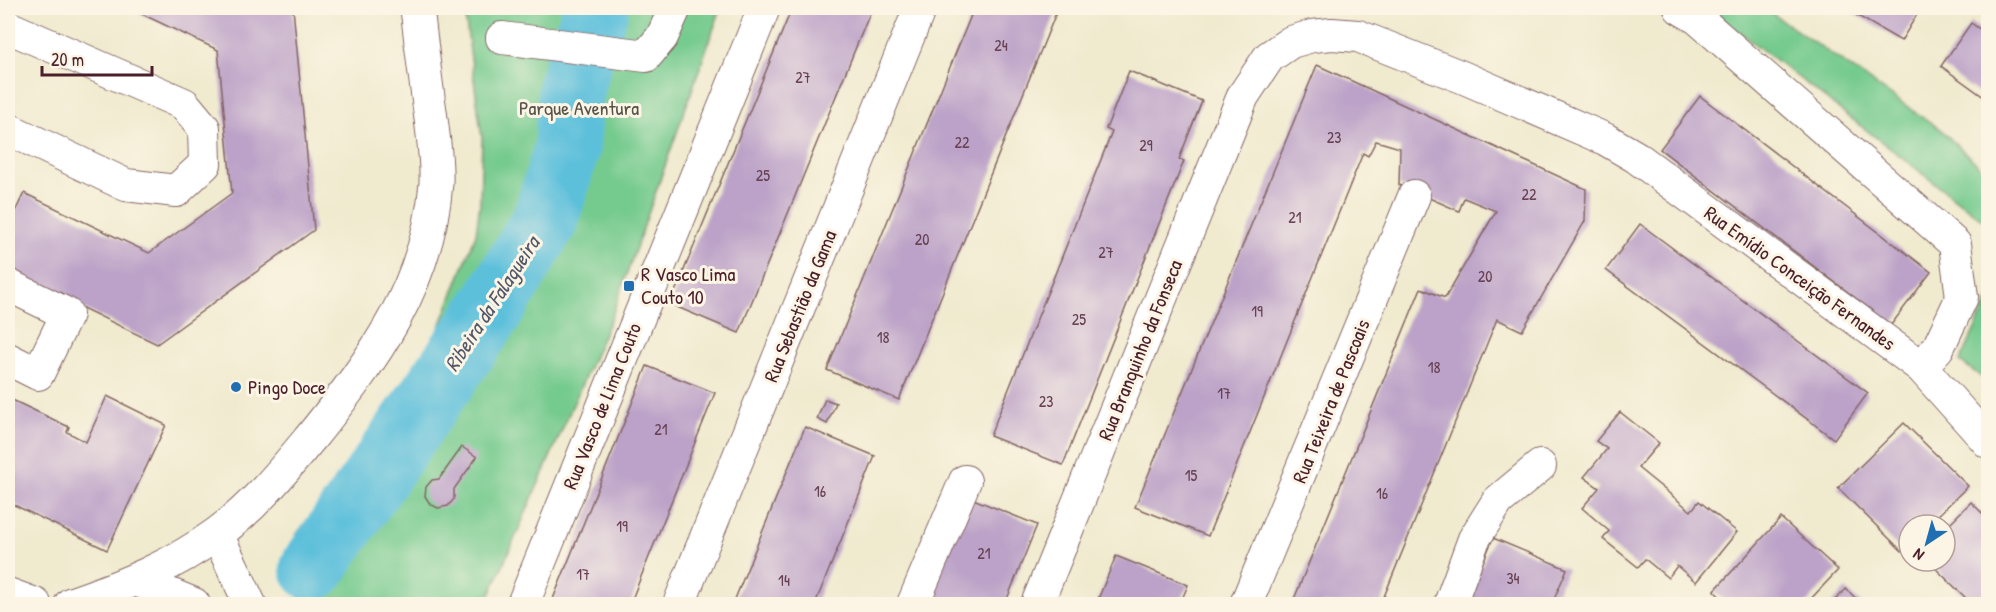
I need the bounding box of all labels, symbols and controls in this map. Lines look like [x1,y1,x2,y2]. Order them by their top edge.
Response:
house number: 24 [994,34,1008,56]
scale bar [42,39,152,77]
text: 20 m [51,47,84,72]
house number: 27 [795,66,811,88]
park label: Parque Aventura [519,94,639,121]
house number: 23 [1327,126,1341,148]
house number: 22 [955,131,970,153]
house number: 29 [1139,134,1153,156]
house number: 25 [756,164,770,186]
house number: 22 [1522,183,1537,205]
street label: Rua Emídio Conceição Fernandes [1699,199,1902,356]
house number: 21 [1288,206,1302,228]
street label: Rua Sebastião da Gama [757,226,842,386]
water label: Ribeira da Falagueira [437,228,548,377]
house number: 20 [915,228,929,250]
house number: 27 [1098,241,1114,263]
street label: Rua Branquinho da Fonseca [1091,256,1188,444]
place label: R Vasco Lima Couto 10 [641,260,735,310]
house number: 20 [1478,265,1492,287]
marker: R Vasco Lima Couto 10 [622,279,636,293]
house number: 19 [1251,300,1263,322]
house number: 25 [1072,308,1086,330]
street label: Rua Teixeira de Pascoais [1285,315,1376,487]
street label: Rua Vasco de Lima Couto [556,319,647,493]
house number: 18 [877,326,889,348]
house number: 18 [1428,356,1440,378]
place label: Pingo Doce [248,373,326,400]
marker: Pingo Doce [229,380,243,394]
house number: 17 [1217,382,1231,404]
house number: 23 [1039,390,1053,412]
house number: 21 [654,418,668,440]
house number: 15 [1185,464,1198,486]
house number: 16 [814,480,826,502]
house number: 16 [1376,482,1388,504]
north arrow [1897,513,1957,573]
house number: 19 [616,515,628,537]
house number: 21 [977,542,991,564]
text: N [1908,543,1928,567]
house number: 17 [576,563,590,585]
house number: 34 [1506,567,1520,589]
house number: 14 [778,569,790,591]

